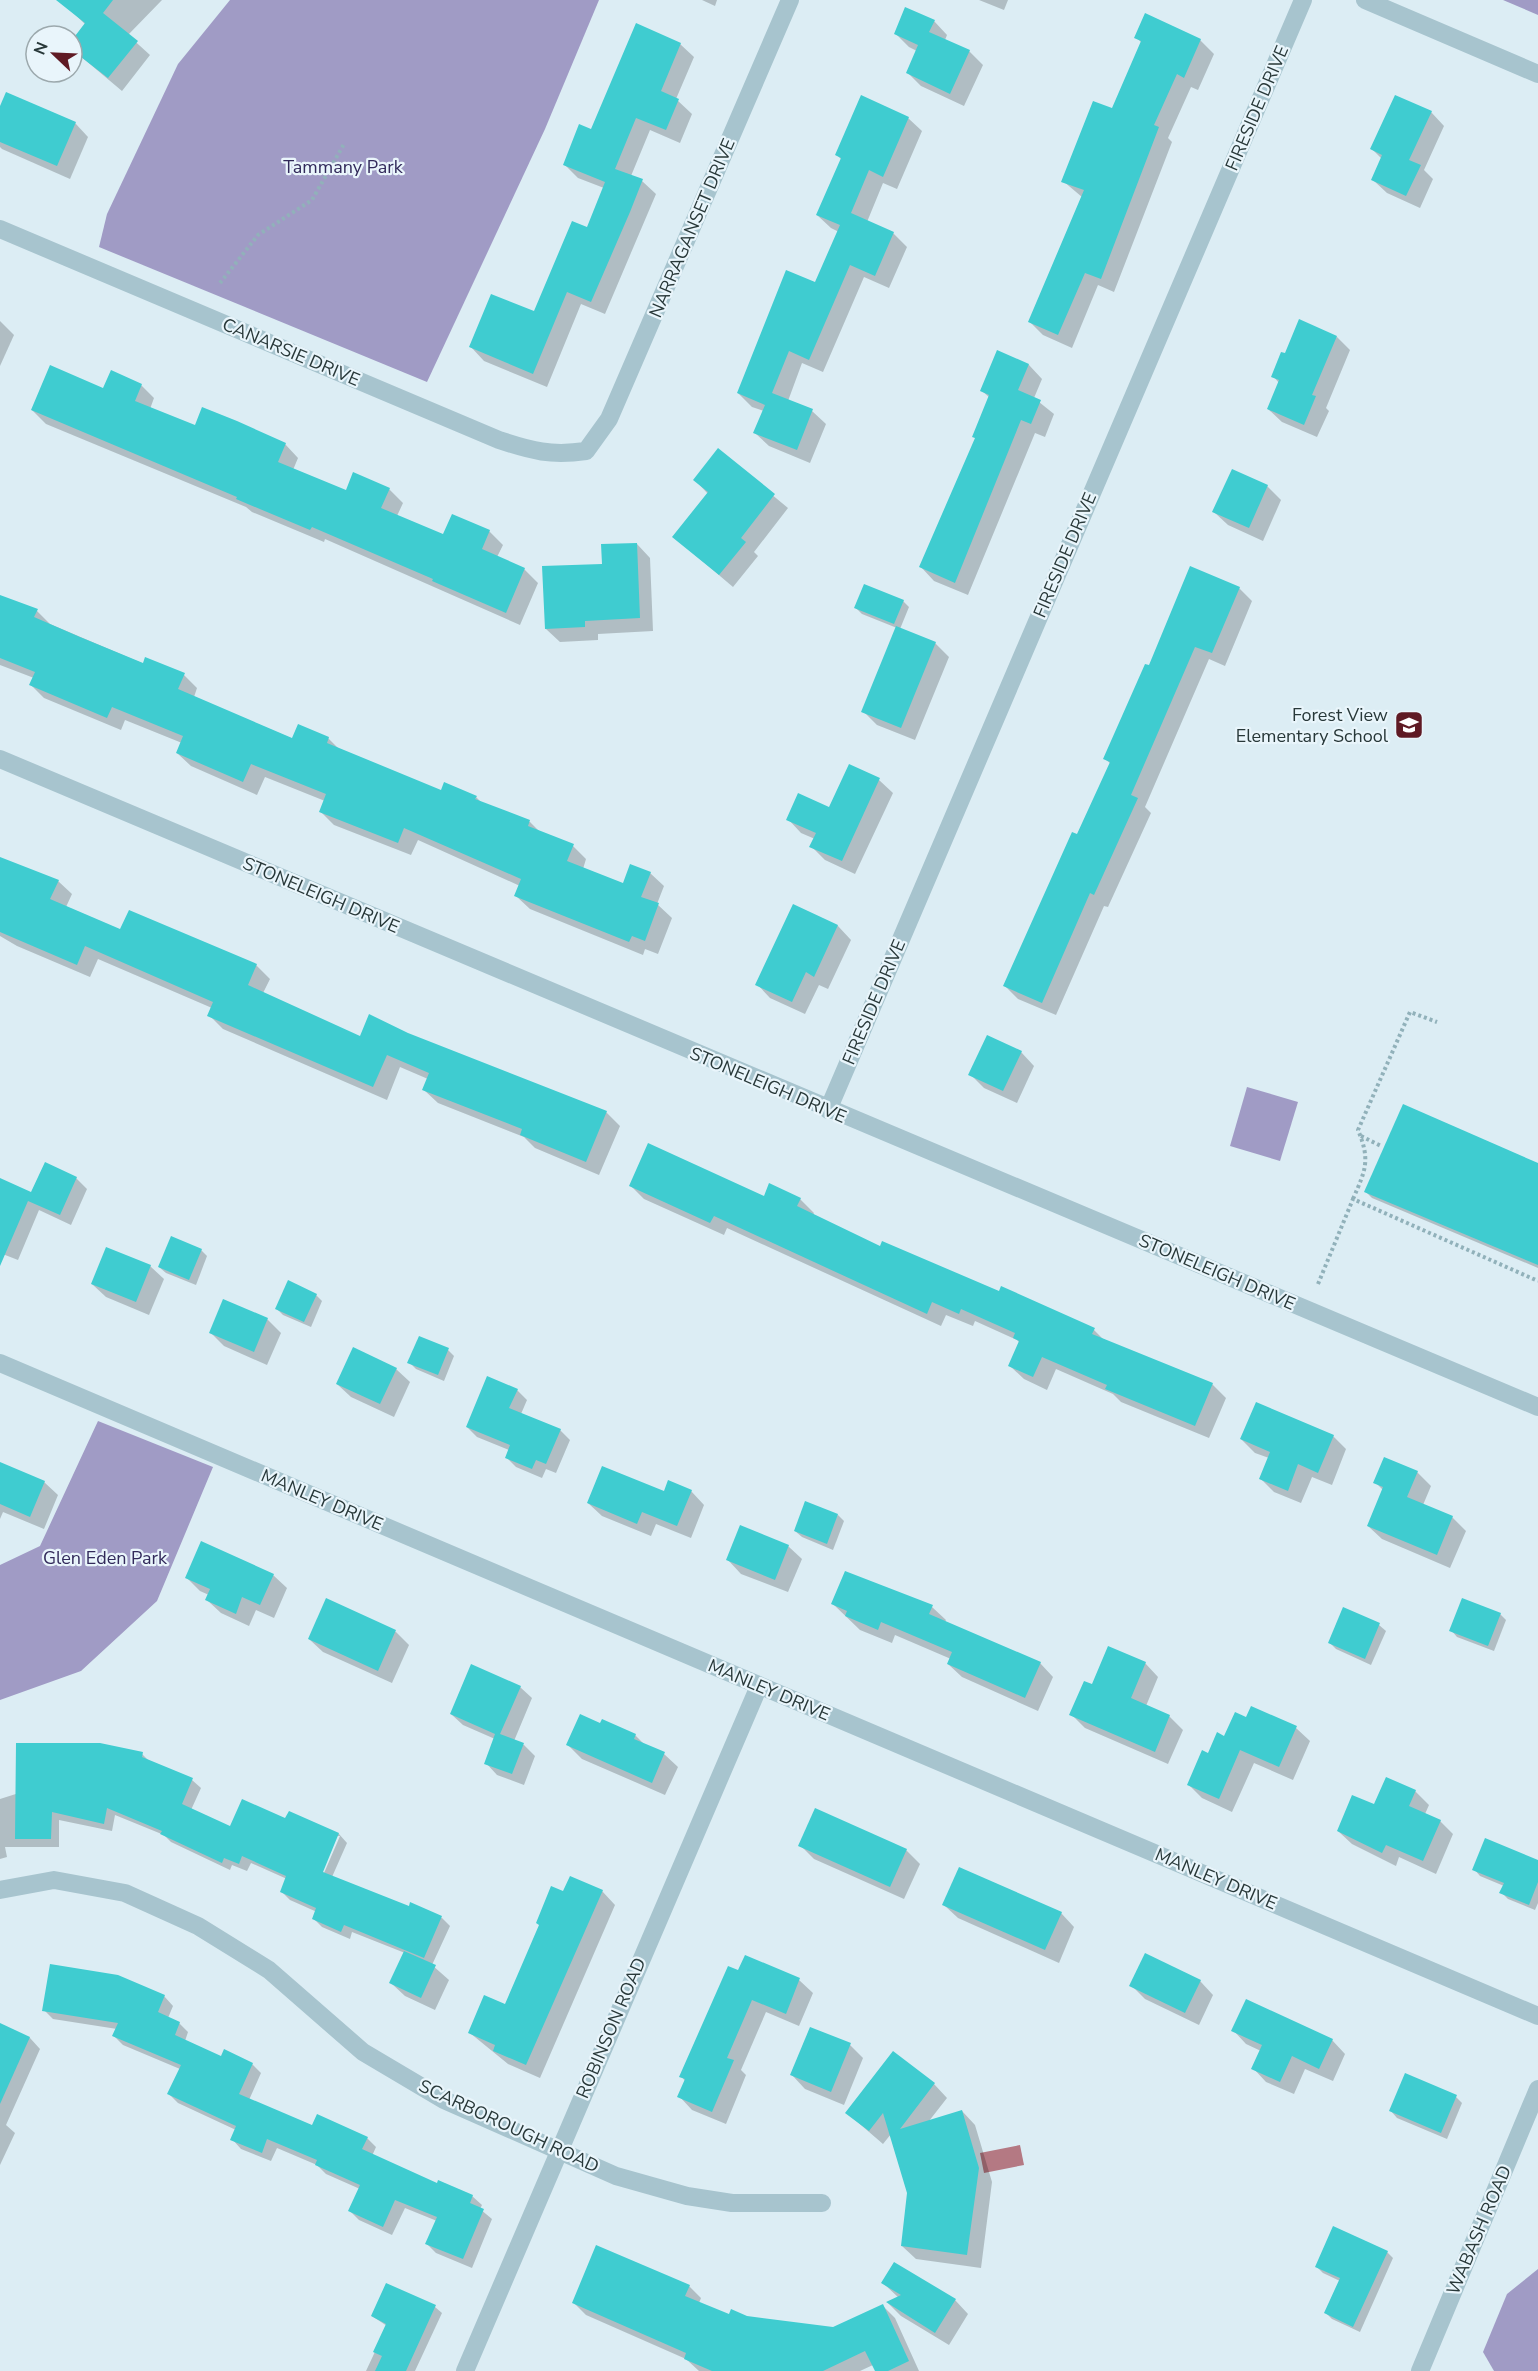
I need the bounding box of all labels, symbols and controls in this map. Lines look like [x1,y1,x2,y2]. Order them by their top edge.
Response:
north arrow [24,24,84,84]
text: N [29,39,54,58]
street label: FIRESIDE DRIVE [1220,42,1294,174]
street label: NARRAGANSET DRIVE [643,135,741,321]
park label: Tammany Park [283,155,404,179]
street label: CANARSIE DRIVE [219,312,363,392]
street label: FIRESIDE DRIVE [1028,489,1102,621]
place label: Forest View Elementary School [1236,703,1389,748]
school or university icon: Forest View Elementary School [1393,709,1425,741]
street label: STONELEIGH DRIVE [239,851,403,939]
street label: FIRESIDE DRIVE [837,936,911,1068]
street label: STONELEIGH DRIVE [686,1041,850,1129]
street label: STONELEIGH DRIVE [1135,1228,1299,1316]
street label: MANLEY DRIVE [257,1464,387,1536]
park label: Glen Eden Park [43,1546,168,1570]
street label: MANLEY DRIVE [704,1654,834,1726]
street label: MANLEY DRIVE [1151,1843,1281,1915]
street label: ROBINSON ROAD [571,1954,651,2102]
street label: SCARBOROUGH ROAD [415,2074,603,2178]
street label: WABASH ROAD [1441,2162,1517,2298]

